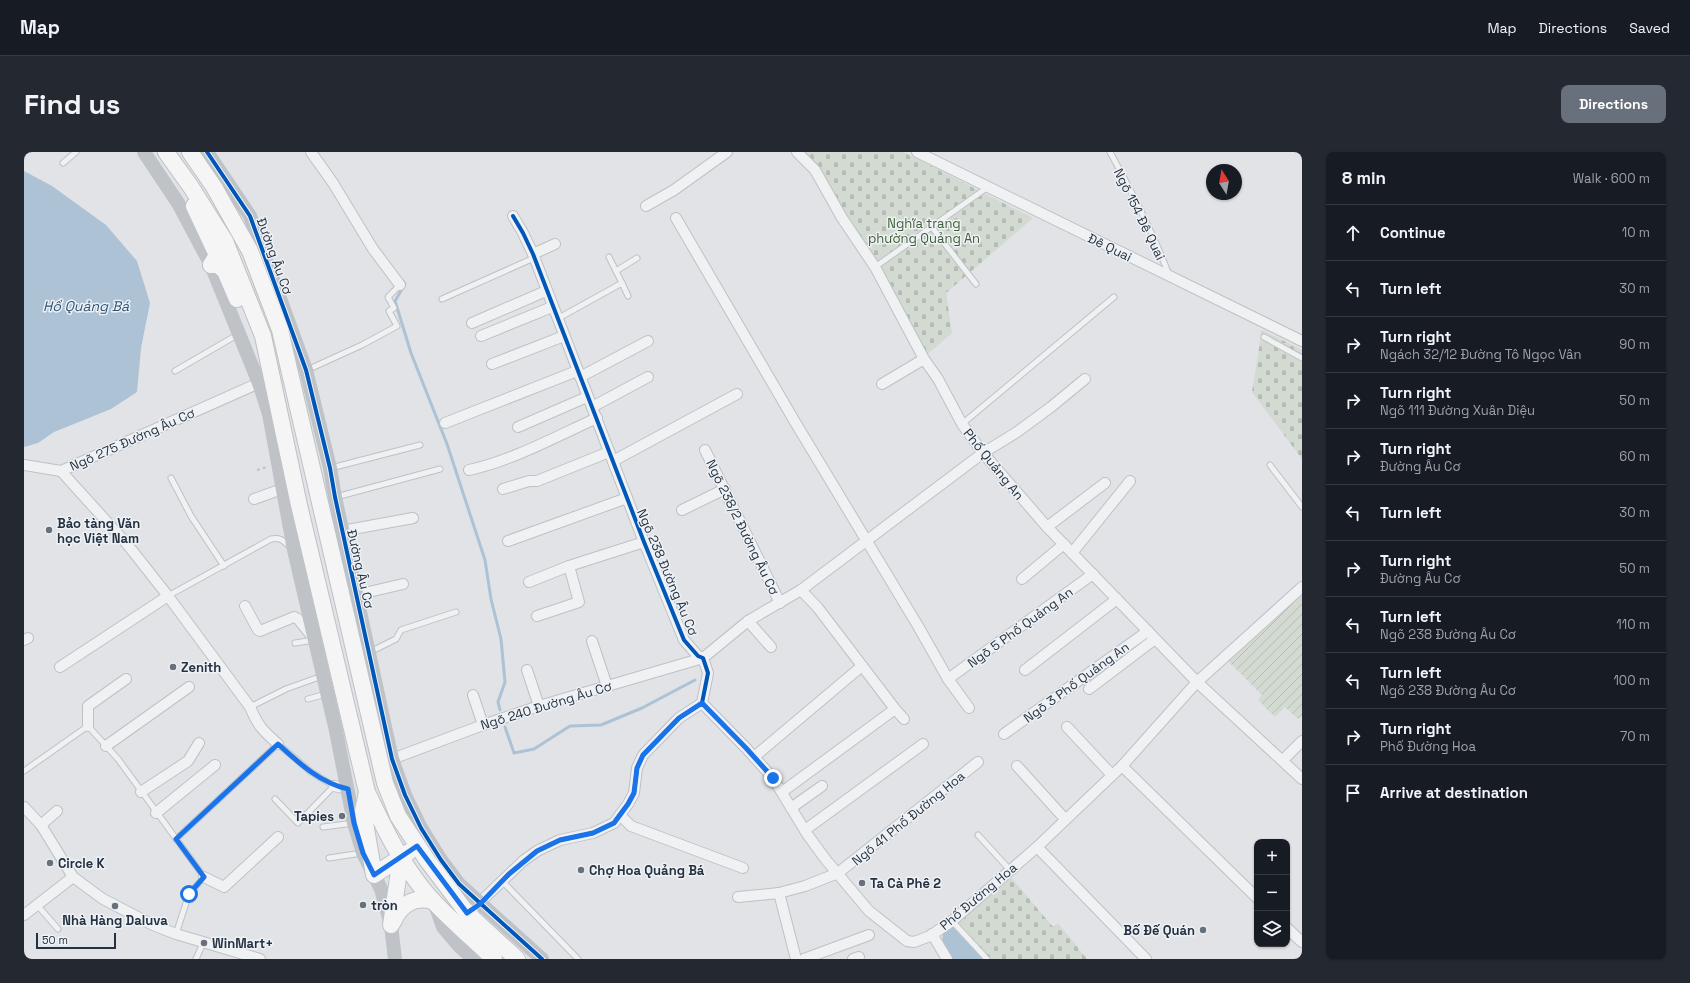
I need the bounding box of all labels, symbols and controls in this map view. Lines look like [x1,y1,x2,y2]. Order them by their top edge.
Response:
text: Map [20,15,60,40]
text: Map [1487,19,1517,37]
text: Directions [1539,19,1607,37]
text: Saved [1629,19,1670,37]
button: Directions [1561,85,1666,123]
text: Find us [24,86,121,122]
north arrow [1206,164,1242,200]
street label: Ngõ 154 Đê Quai [1111,166,1169,262]
text: 8 min [1342,167,1386,189]
text: Walk · 600 m [1573,170,1650,187]
street label: Đường Âu Cơ [253,215,296,297]
park label: Nghĩa trang phường Quảng An [868,215,980,247]
icon: ahead [1342,222,1364,244]
text: Continue [1380,223,1446,242]
text: 10 m [1622,224,1650,241]
street label: Đê Quai [1085,230,1135,264]
icon: left [1342,278,1364,300]
text: Turn left [1380,279,1442,298]
text: 30 m [1619,280,1650,297]
water label: Hồ Quảng Bá [43,297,130,315]
text: Turn right [1380,327,1451,346]
icon: right [1342,334,1364,356]
text: 90 m [1619,336,1650,353]
text: Ngách 32/12 Đường Tô Ngọc Vân [1380,346,1582,363]
text: Turn right [1380,383,1451,402]
icon: right [1342,390,1364,412]
text: 50 m [1619,392,1650,409]
text: Ngõ 111 Đường Xuân Diệu [1380,402,1535,419]
street label: Ngõ 275 Đường Âu Cơ [67,404,197,475]
street label: Phố Quảng An [960,425,1028,503]
text: Turn right [1380,439,1451,458]
icon: right [1342,446,1364,468]
text: 60 m [1619,448,1650,465]
street label: Ngõ 238/2 Đường Âu Cơ [702,457,783,598]
text: Đường Âu Cơ [1380,458,1461,475]
icon: left [1342,502,1364,524]
text: Turn left [1380,503,1442,522]
text: 30 m [1619,504,1650,521]
street label: Ngõ 238 Đường Âu Cơ [633,506,702,638]
place label: Bảo tàng Văn học Việt Nam [57,515,140,547]
marker: Bảo tàng Văn học Việt Nam [44,525,54,535]
street label: Đường Âu Cơ [343,528,378,610]
text: Turn right [1380,551,1451,570]
icon: right [1342,558,1364,580]
text: 50 m [1619,560,1650,577]
text: Đường Âu Cơ [1380,570,1461,587]
street label: Ngõ 5 Phố Quảng An [964,583,1076,671]
text: Turn left [1380,607,1442,626]
icon: left [1342,614,1364,636]
text: 110 m [1616,616,1650,633]
text: Ngõ 238 Đường Âu Cơ [1380,626,1516,643]
street label: Ngõ 3 Phố Quảng An [1020,638,1132,726]
place label: Zenith [181,659,221,676]
marker: Zenith [168,662,178,672]
text: Turn left [1380,663,1442,682]
icon: left [1342,670,1364,692]
text: 100 m [1613,672,1650,689]
street label: Ngõ 240 Đường Âu Cơ [479,677,614,734]
text: Ngõ 238 Đường Âu Cơ [1380,682,1516,699]
text: Turn right [1380,719,1451,738]
icon: right [1342,726,1364,748]
text: 70 m [1620,728,1650,745]
text: Phố Đường Hoa [1380,738,1476,755]
street label: Ngõ 41 Phố Đường Hoa [848,767,969,869]
route end [764,769,782,787]
icon: arrive [1342,782,1364,804]
text: Arrive at destination [1380,783,1528,802]
place label: Tapies [294,808,334,825]
marker: Tapies [337,811,347,821]
map controls [1254,839,1290,947]
button: + [1254,839,1290,875]
place label: Circle K [58,855,106,872]
marker: Circle K [45,858,55,868]
street label: Phố Đường Hoa [936,859,1021,934]
place label: Chợ Hoa Quảng Bá [589,862,705,879]
marker: Chợ Hoa Quảng Bá [576,865,586,875]
place label: Ta Cà Phê 2 [870,875,941,892]
button: − [1254,875,1290,911]
marker: Ta Cà Phê 2 [857,878,867,888]
route start [180,885,198,903]
place label: tròn [371,897,398,914]
marker: tròn [358,900,368,910]
marker: Nhà Hàng Daluva [110,901,120,911]
button: layers [1254,911,1290,947]
place label: Nhà Hàng Daluva [62,912,168,929]
place label: Bố Đế Quán [1123,922,1195,939]
marker: Bố Đế Quán [1198,925,1208,935]
scale bar [36,931,116,950]
text: 50 m [42,933,68,947]
place label: WinMart+ [212,935,273,952]
marker: WinMart+ [199,938,209,948]

